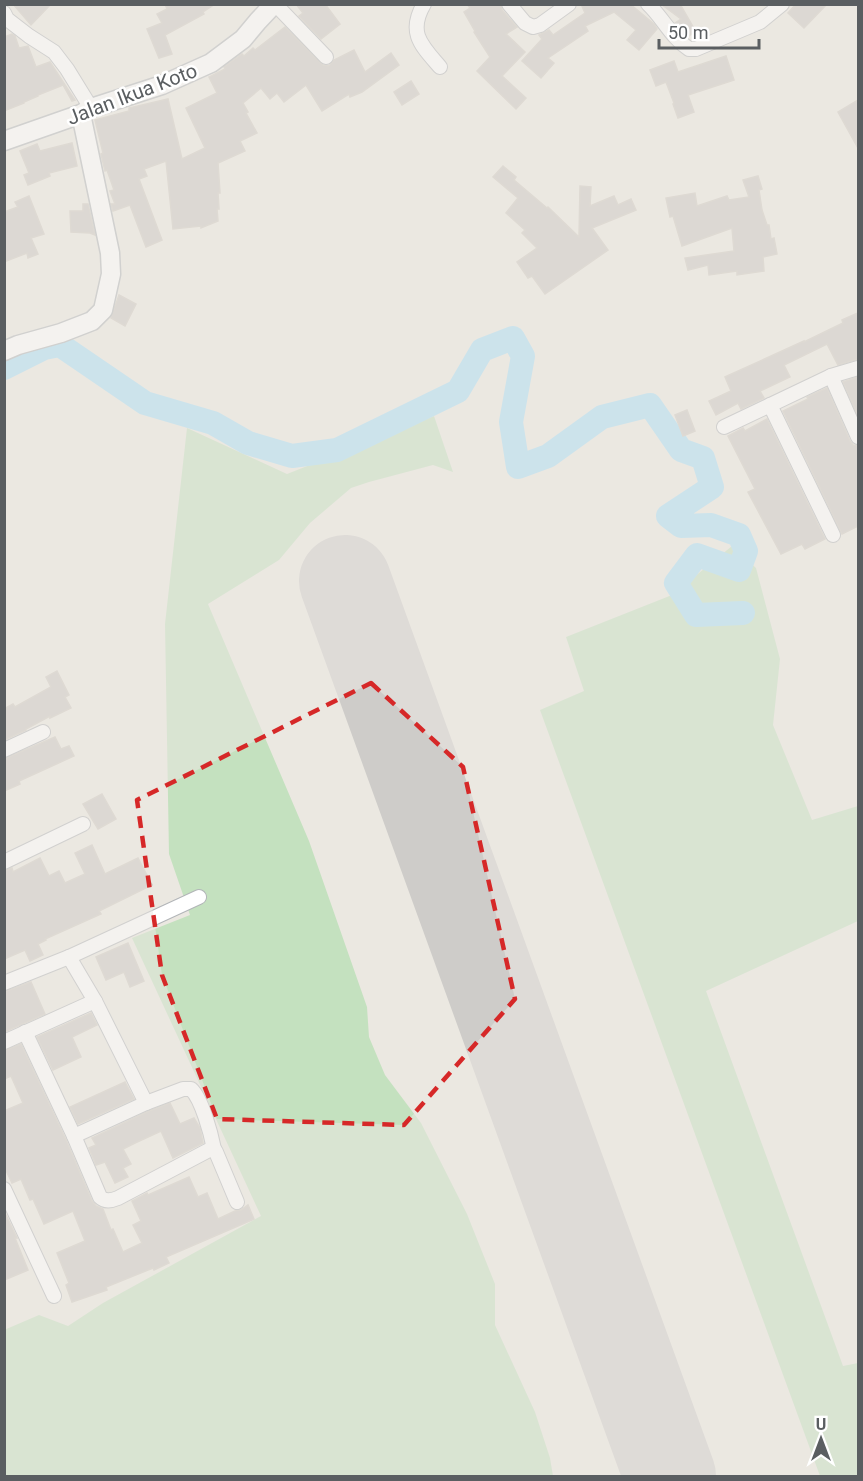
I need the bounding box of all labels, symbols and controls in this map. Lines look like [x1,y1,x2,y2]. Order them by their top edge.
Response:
scale bar [659,12,760,50]
text: 50 m [668,22,708,43]
street label: Jalan Ikua Koto [63,58,201,130]
north arrow [791,1409,851,1469]
text: U [816,1415,826,1434]

